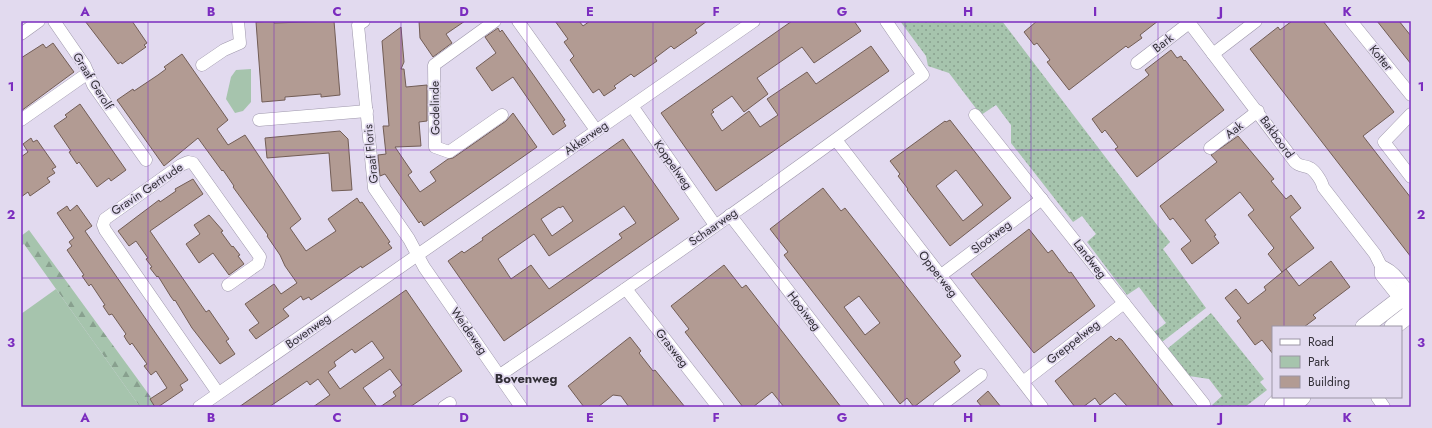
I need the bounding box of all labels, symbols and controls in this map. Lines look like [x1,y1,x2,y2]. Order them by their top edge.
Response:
text: A [79,2,90,21]
text: B [207,2,216,21]
text: C [332,2,342,21]
text: D [459,2,469,21]
text: E [586,2,594,21]
text: F [712,2,720,21]
text: G [837,2,848,21]
text: H [963,2,973,21]
text: I [1093,2,1097,21]
text: J [1216,2,1223,21]
text: K [1342,2,1352,21]
street label: Bark [1149,29,1178,57]
street label: Kotter [1365,41,1398,76]
street label: Graaf Gerolf [68,49,118,113]
text: 1 [8,77,14,96]
text: 1 [1418,77,1424,96]
street label: Godelinde [426,81,444,135]
street label: Bakboord [1255,112,1299,162]
street label: Akkerweg [560,116,612,160]
street label: Aak [1221,117,1248,143]
street label: Graaf Floris [359,123,383,184]
street label: Koppelweg [649,137,697,193]
street label: Gravin Gertrude [107,158,187,220]
street label: Schaarweg [685,204,741,250]
text: 2 [7,205,15,224]
text: 2 [1417,205,1425,224]
street label: Slootweg [967,216,1015,258]
street label: Landweg [1069,236,1111,282]
street label: Opperweg [914,247,962,301]
street label: Hooiweg [783,287,825,335]
street label: Weideweg [446,304,492,358]
street label: Bovenweg [282,309,334,353]
street label: Greppelweg [1043,316,1103,368]
street label: Grasweg [651,325,693,371]
legend [1272,326,1402,398]
text: 3 [7,333,15,352]
text: Road [1308,333,1334,351]
text: 3 [1417,333,1425,352]
text: Park [1308,353,1330,371]
district label: Bovenweg [495,369,557,388]
text: Building [1308,373,1350,391]
text: A [79,408,90,427]
text: B [207,408,216,427]
text: C [332,408,342,427]
text: D [459,408,469,427]
text: E [586,408,594,427]
text: F [712,408,720,427]
text: G [837,408,848,427]
text: H [963,408,973,427]
text: I [1093,408,1097,427]
text: J [1216,408,1223,427]
text: K [1342,408,1352,427]

